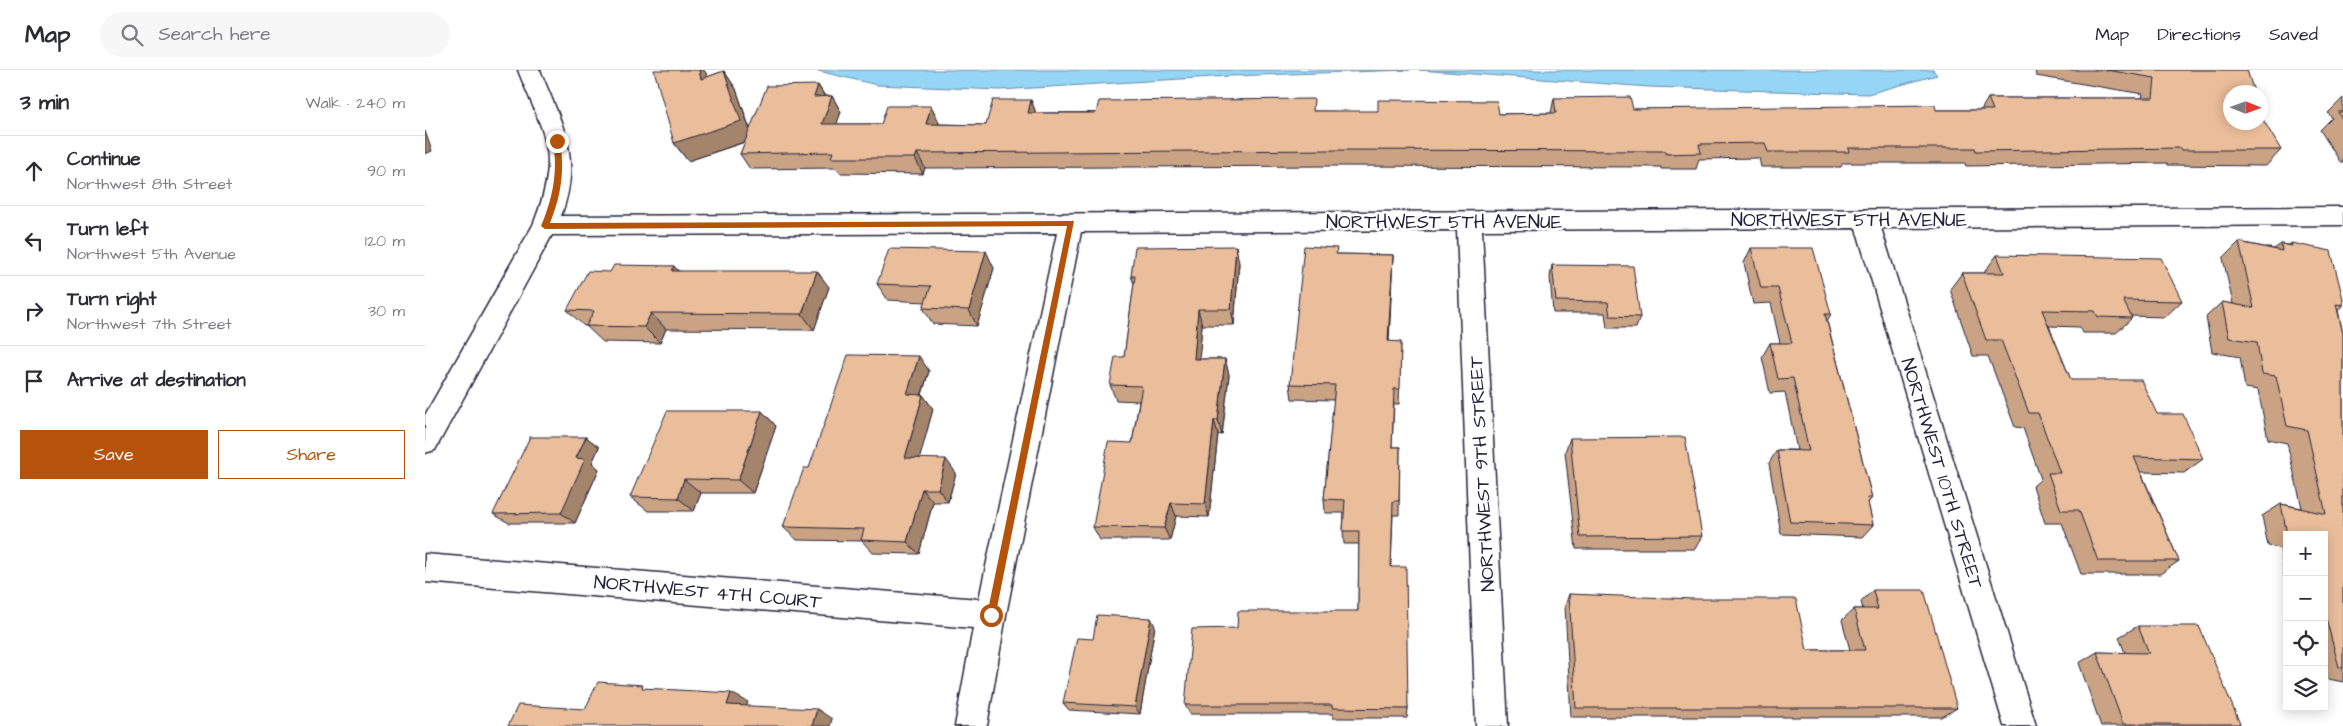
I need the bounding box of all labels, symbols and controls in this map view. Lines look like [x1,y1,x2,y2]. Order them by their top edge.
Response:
search box [100,12,450,57]
text: Map [25,18,70,52]
icon: search [118,21,146,49]
text: Search here [158,21,271,48]
text: Map [2095,22,2129,47]
text: Directions [2157,22,2241,47]
text: Saved [2269,22,2318,47]
north arrow [2223,85,2268,130]
text: 3 min [20,88,69,117]
text: Walk · 240 m [305,92,405,114]
route end [546,130,569,153]
text: Continue [67,146,141,173]
icon: ahead [20,157,48,185]
text: 90 m [367,160,405,182]
text: Northwest 8th Street [67,173,232,195]
street label: NORTHWEST 5TH AVENUE [1731,207,1967,234]
street label: NORTHWEST 5TH AVENUE [1326,209,1562,236]
text: Turn left [67,216,148,243]
icon: left [20,227,48,255]
text: 120 m [365,230,405,252]
text: Northwest 5th Avenue [67,243,236,265]
text: Turn right [67,286,156,313]
icon: right [20,297,48,325]
text: 30 m [368,300,405,322]
text: Northwest 7th Street [67,313,232,335]
street label: NORTHWEST 9TH STREET [1463,355,1502,592]
street label: NORTHWEST 10TH STREET [1894,355,1990,592]
icon: arrive [20,367,48,395]
text: Arrive at destination [67,367,246,394]
button: Save [20,430,208,479]
button: Share [218,430,405,479]
map controls [2283,531,2328,711]
button: + [2283,531,2328,576]
street label: NORTHWEST 4TH COURT [593,569,823,616]
button: − [2283,576,2328,621]
route start [980,604,1003,627]
button: locate [2283,621,2328,666]
button: layers [2283,666,2328,711]

